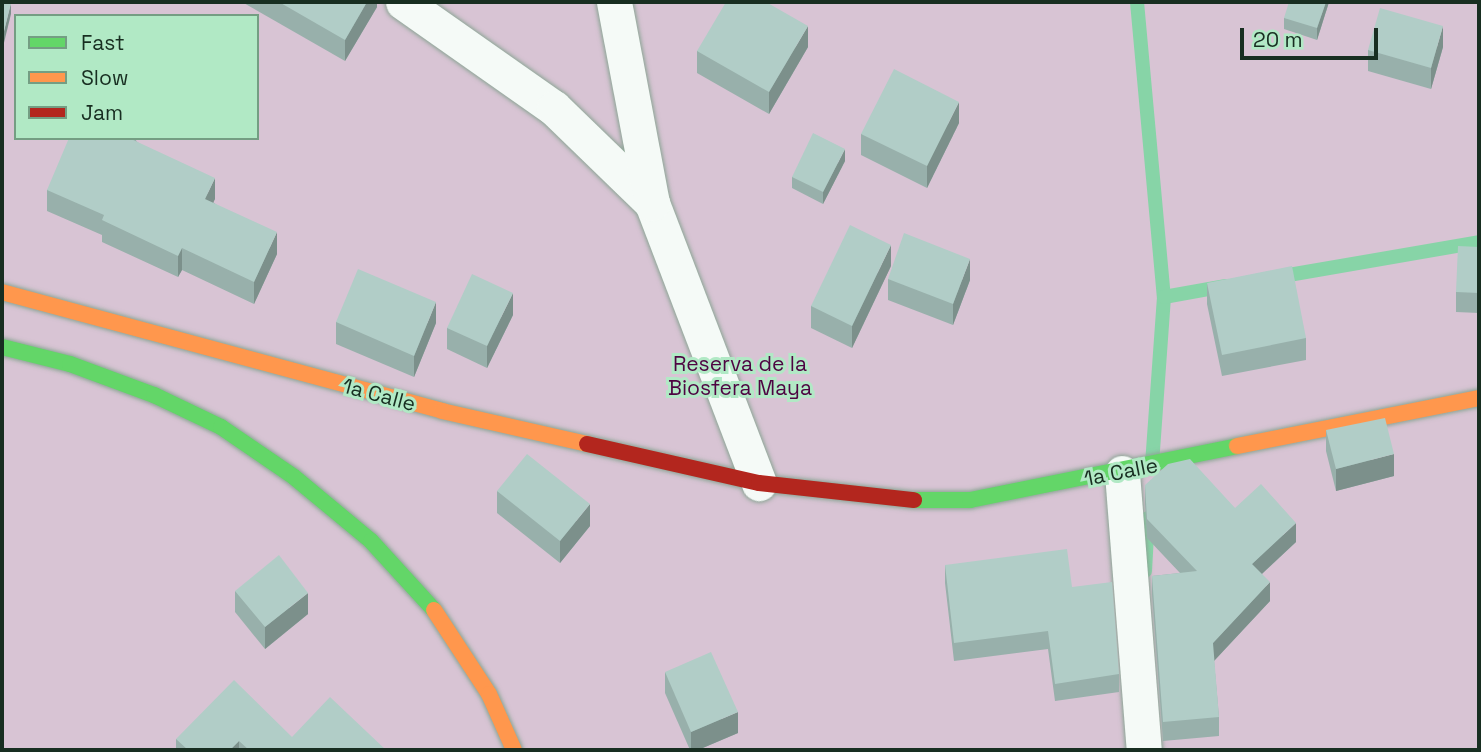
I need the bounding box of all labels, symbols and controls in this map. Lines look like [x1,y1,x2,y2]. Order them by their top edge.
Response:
legend [14,14,259,140]
scale bar [1243,14,1381,58]
text: 20 m [1253,26,1303,53]
text: Fast [81,29,125,56]
text: Slow [81,64,129,91]
text: Jam [81,99,123,126]
park label: Reserva de la Biosfera Maya [668,351,812,401]
street label: 1a Calle [340,373,418,417]
street label: 1a Calle [1082,453,1160,491]

